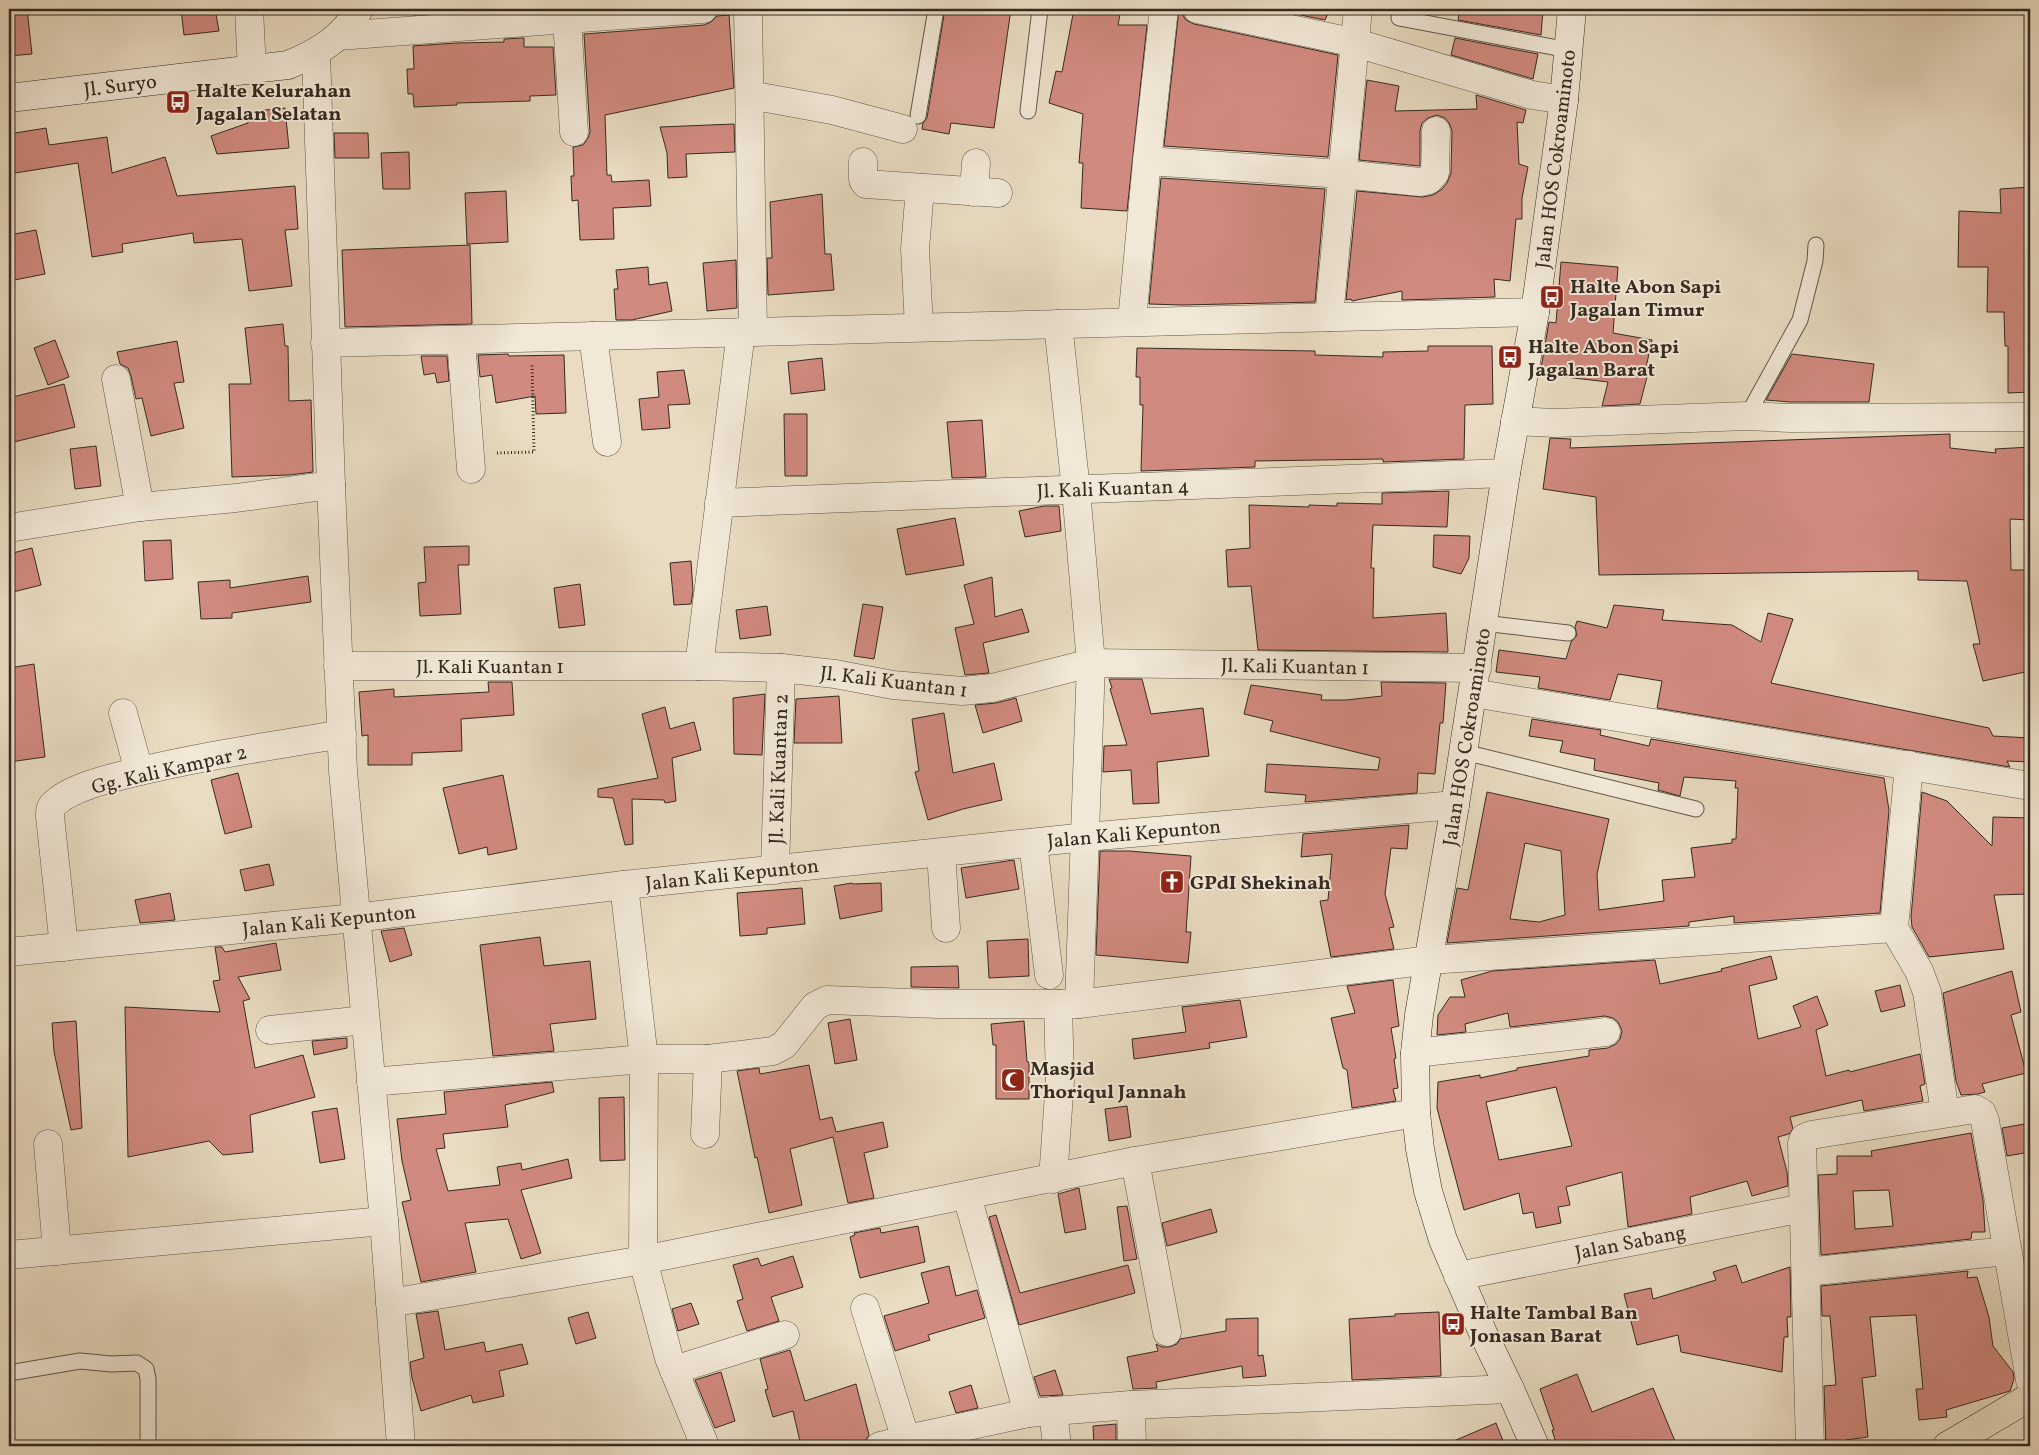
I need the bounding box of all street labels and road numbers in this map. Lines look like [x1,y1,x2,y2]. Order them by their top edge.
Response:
street label: Jalan HOS Cokroaminoto [1530,48,1584,270]
street label: Jl. Suryo [82,69,158,105]
street label: Jl. Kali Kuantan 4 [1036,473,1190,507]
street label: Jalan HOS Cokroaminoto [1437,626,1499,848]
street label: Jl. Kali Kuantan 1 [1221,653,1369,683]
street label: Jl. Kali Kuantan 1 [416,654,564,682]
street label: Jl. Kali Kuantan 1 [818,660,969,706]
street label: Jl. Kali Kuantan 2 [763,693,797,845]
street label: Gg. Kali Kampar 2 [89,739,250,802]
street label: Jalan Kali Kepunton [1046,813,1222,857]
street label: Jalan Kali Kepunton [644,853,820,899]
street label: Jalan Kali Kepunton [241,899,417,945]
street label: Jalan Sabang [1573,1219,1688,1268]

